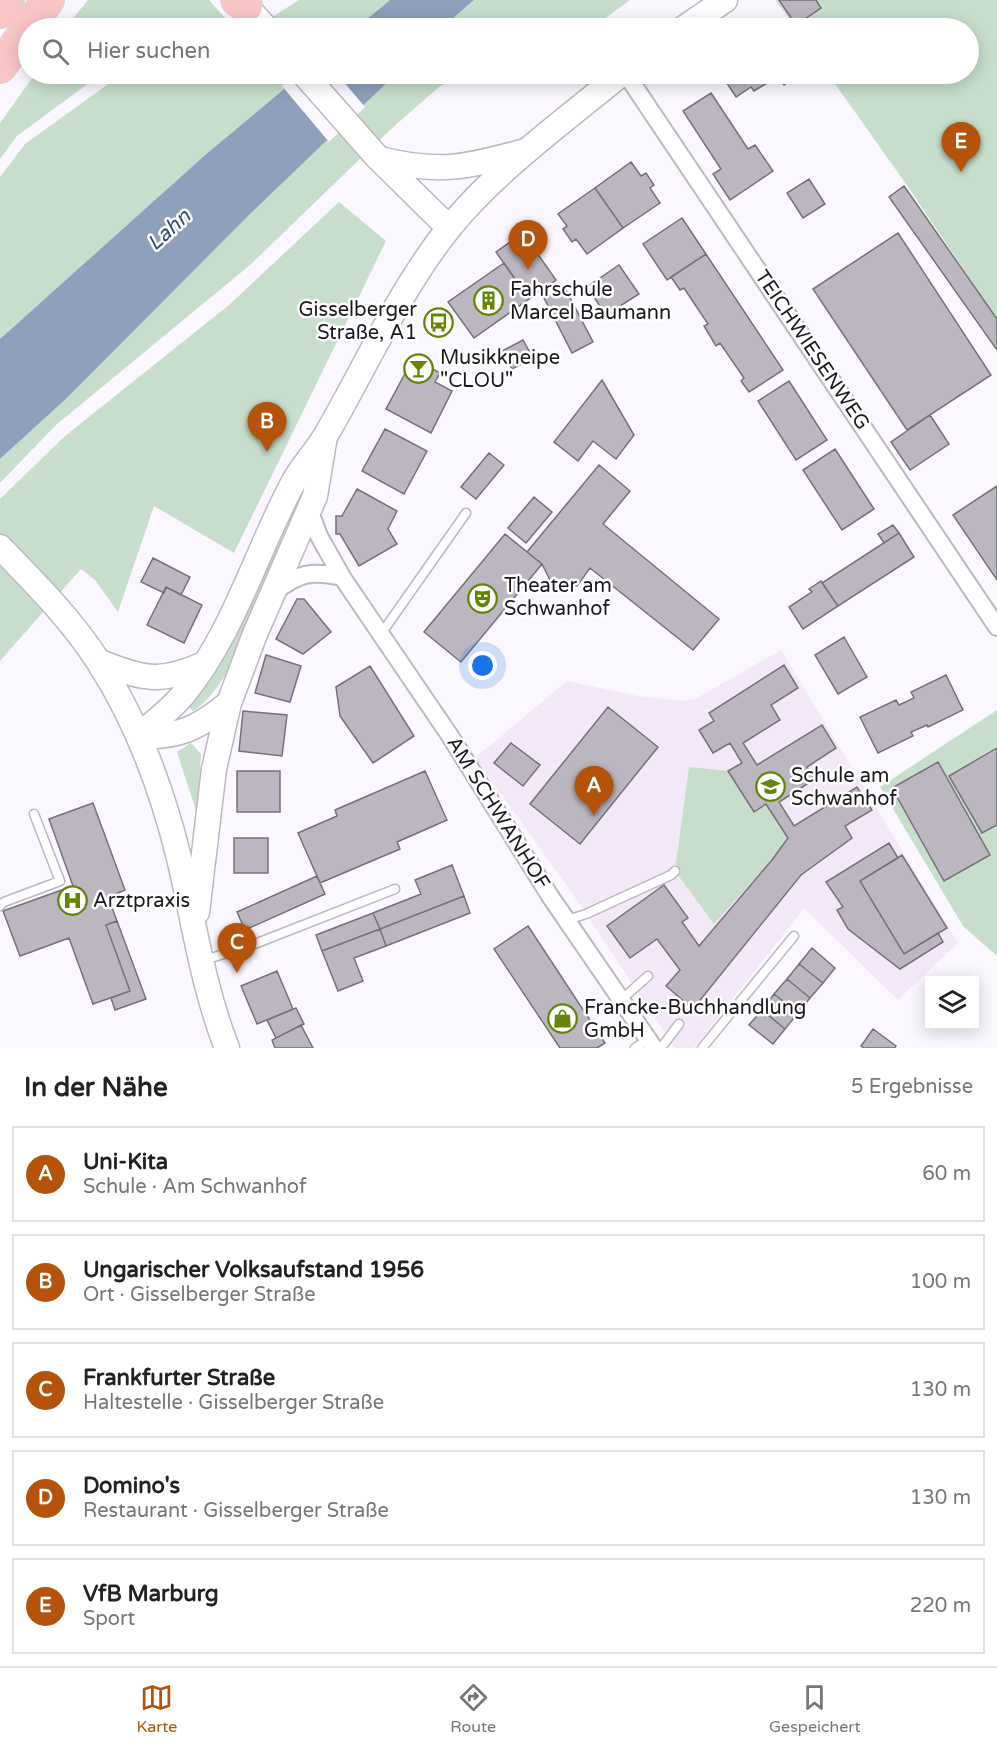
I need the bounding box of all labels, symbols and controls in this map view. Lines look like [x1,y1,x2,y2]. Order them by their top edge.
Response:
search box [18,18,979,84]
icon: search [39,35,72,68]
text: Hier suchen [87,38,210,64]
pin: E [942,122,980,172]
water label: Lahn [142,203,197,256]
pin: D [508,220,548,270]
street label: TEICHWIESENWEG [750,266,874,434]
place label: Fahrschule Marcel Baumann [510,278,671,325]
building icon: Fahrschule Marcel Baumann [473,285,505,317]
place label: Gisselberger Straße, A1 [298,298,417,345]
bus stop icon: Gisselberger Straße, A1 [422,306,454,338]
place label: Musikkneipe "CLOU" [440,346,560,393]
bar icon: Musikkneipe "CLOU" [403,353,435,385]
pin: B [248,402,286,452]
place label: Theater am Schwanhof [504,574,612,621]
theatre icon: Theater am Schwanhof [467,582,499,614]
your location [468,651,497,680]
street label: AM SCHWANHOF [441,732,555,894]
place label: Schule am Schwanhof [791,764,897,811]
pin: A [574,766,614,816]
school or university icon: Schule am Schwanhof [754,771,786,803]
hospital icon: Arztpraxis [56,885,88,917]
place label: Arztpraxis [93,889,190,913]
pin: C [218,924,256,973]
map controls [925,976,979,1030]
button: layers [925,976,979,1030]
place label: Francke-Buchhandlung GmbH [584,996,806,1043]
shop icon: Francke-Buchhandlung GmbH [547,1003,579,1035]
text: In der Nähe [24,1072,168,1103]
text: 5 Ergebnisse [851,1075,973,1099]
text: Uni-Kita [83,1149,168,1175]
text: A [38,1162,53,1186]
text: 60 m [922,1162,971,1186]
text: Schule · Am Schwanhof [83,1175,307,1199]
text: Ungarischer Volksaufstand 1956 [83,1257,424,1283]
text: B [39,1270,52,1294]
text: 100 m [910,1270,971,1294]
text: Ort · Gisselberger Straße [83,1283,316,1307]
text: Frankfurter Straße [83,1365,275,1391]
text: C [39,1378,52,1402]
text: 130 m [910,1378,971,1402]
text: Haltestelle · Gisselberger Straße [83,1391,384,1415]
text: Domino's [83,1473,180,1499]
text: D [38,1486,53,1510]
text: 130 m [910,1486,971,1510]
text: Restaurant · Gisselberger Straße [83,1499,389,1523]
text: VfB Marburg [83,1581,219,1607]
text: E [39,1594,52,1618]
text: 220 m [910,1594,971,1618]
text: Sport [83,1607,135,1631]
tab: Karte [136,1681,177,1737]
tab: Route [450,1681,496,1737]
tab: Gespeichert [769,1681,861,1737]

